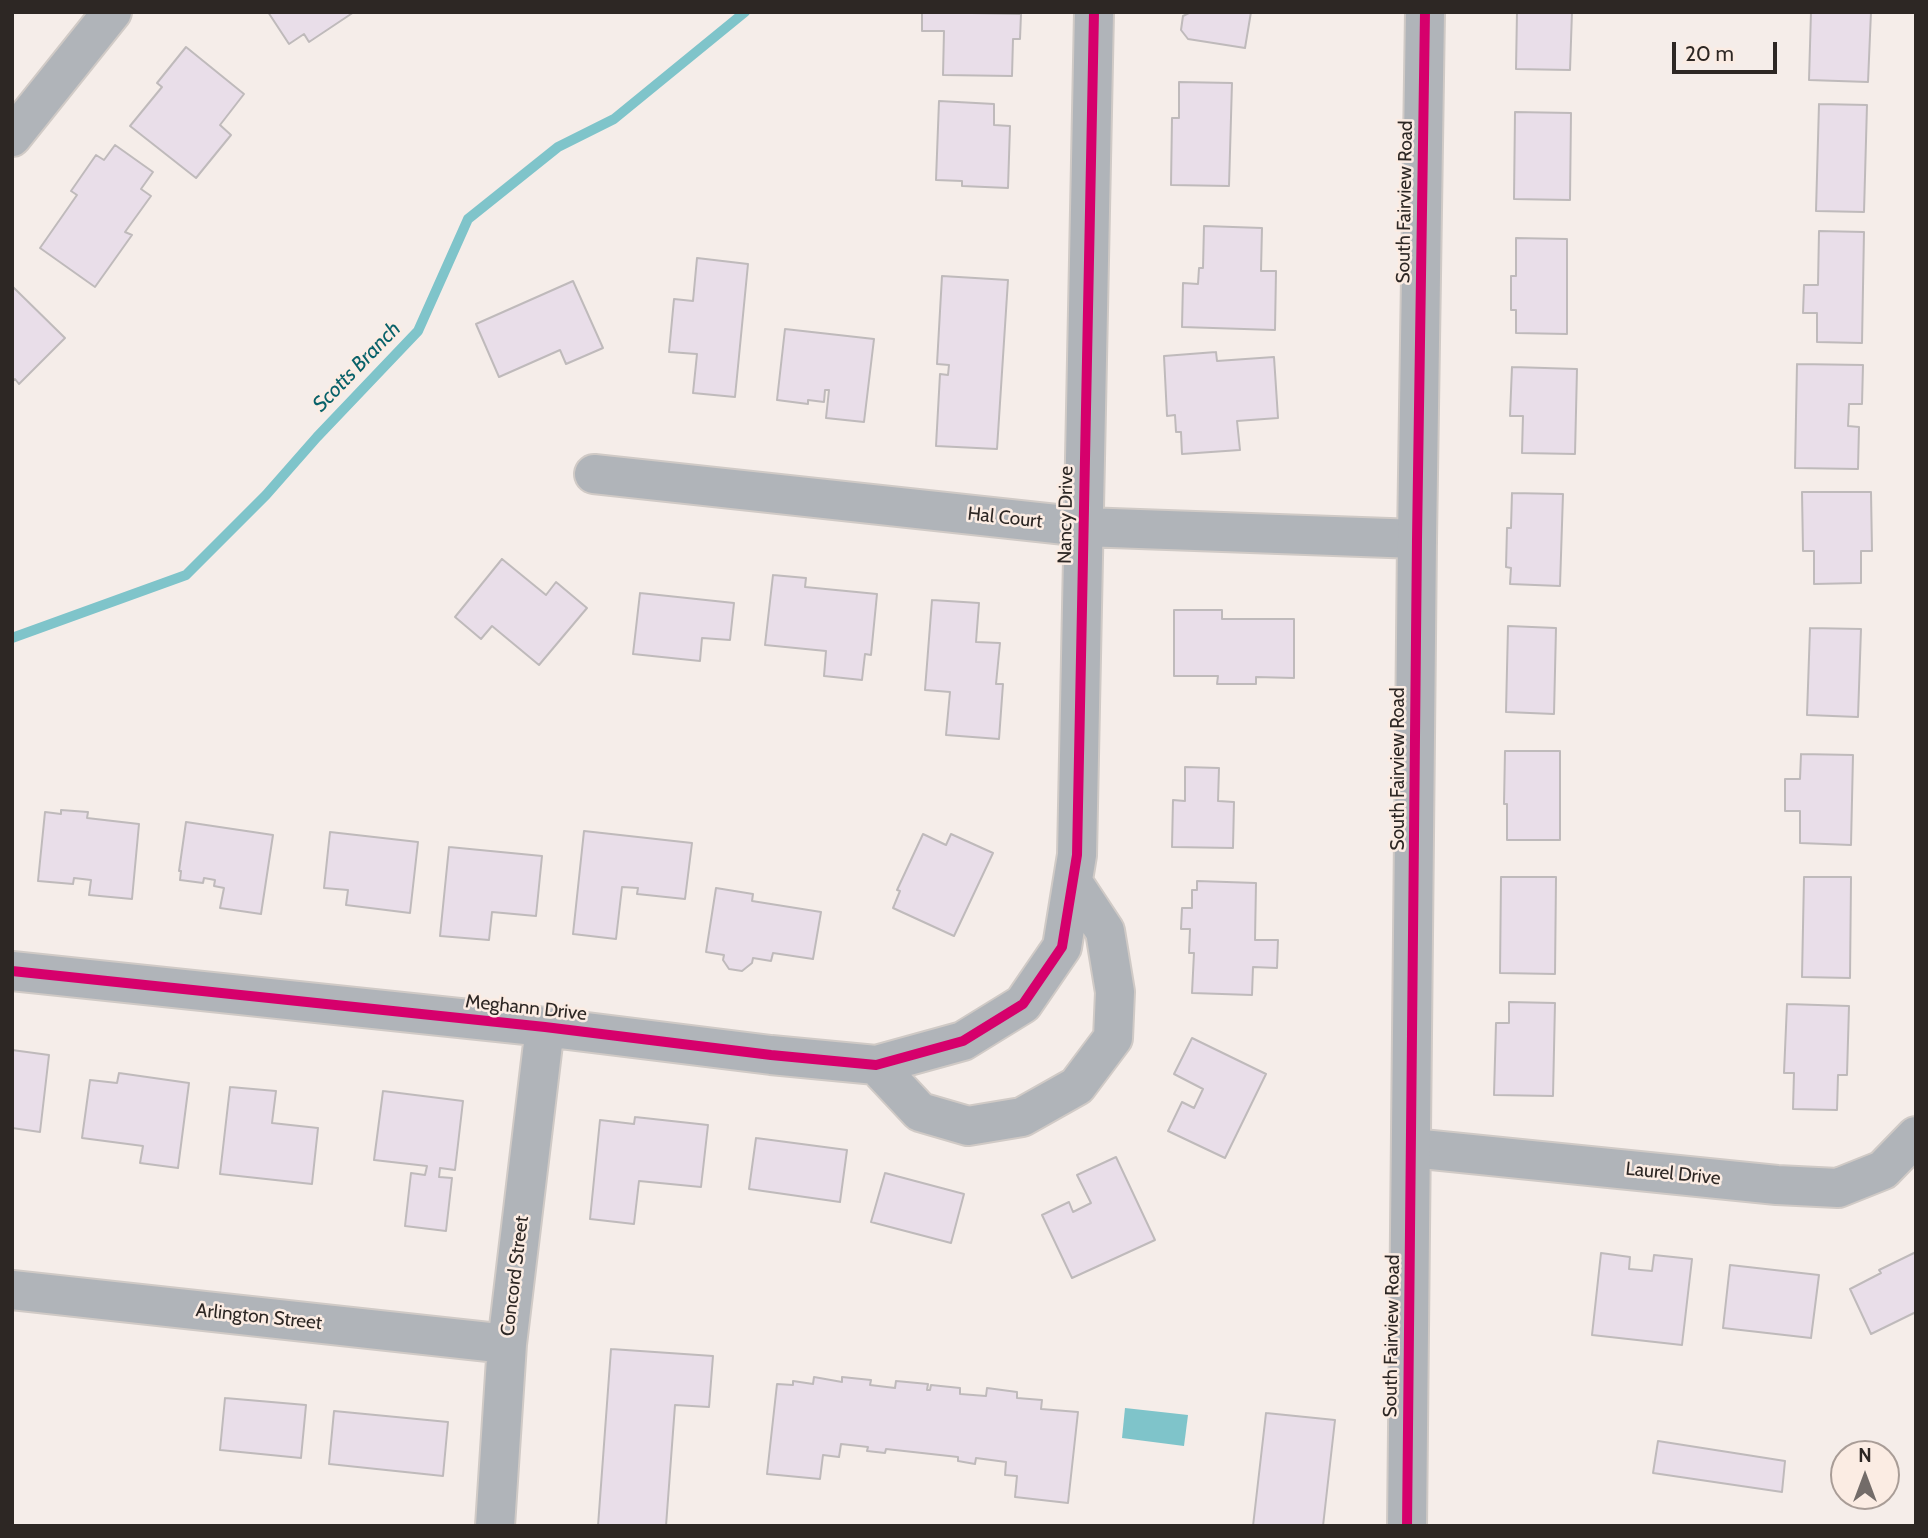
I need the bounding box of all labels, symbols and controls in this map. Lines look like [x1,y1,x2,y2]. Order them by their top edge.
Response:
scale bar [1676,28,1781,72]
text: 20 m [1685,41,1734,66]
street label: South Fairview Road [1392,120,1418,284]
water label: Scotts Branch [308,317,406,417]
street label: Nancy Drive [1054,466,1078,564]
street label: Hal Court [966,503,1044,533]
street label: South Fairview Road [1387,688,1409,850]
street label: Meghann Drive [464,990,588,1026]
street label: Laurel Drive [1624,1158,1722,1190]
street label: Concord Street [496,1215,534,1337]
street label: South Fairview Road [1379,1254,1405,1418]
street label: Arlington Street [195,1299,323,1335]
north arrow [1830,1440,1900,1510]
text: N [1858,1444,1872,1467]

